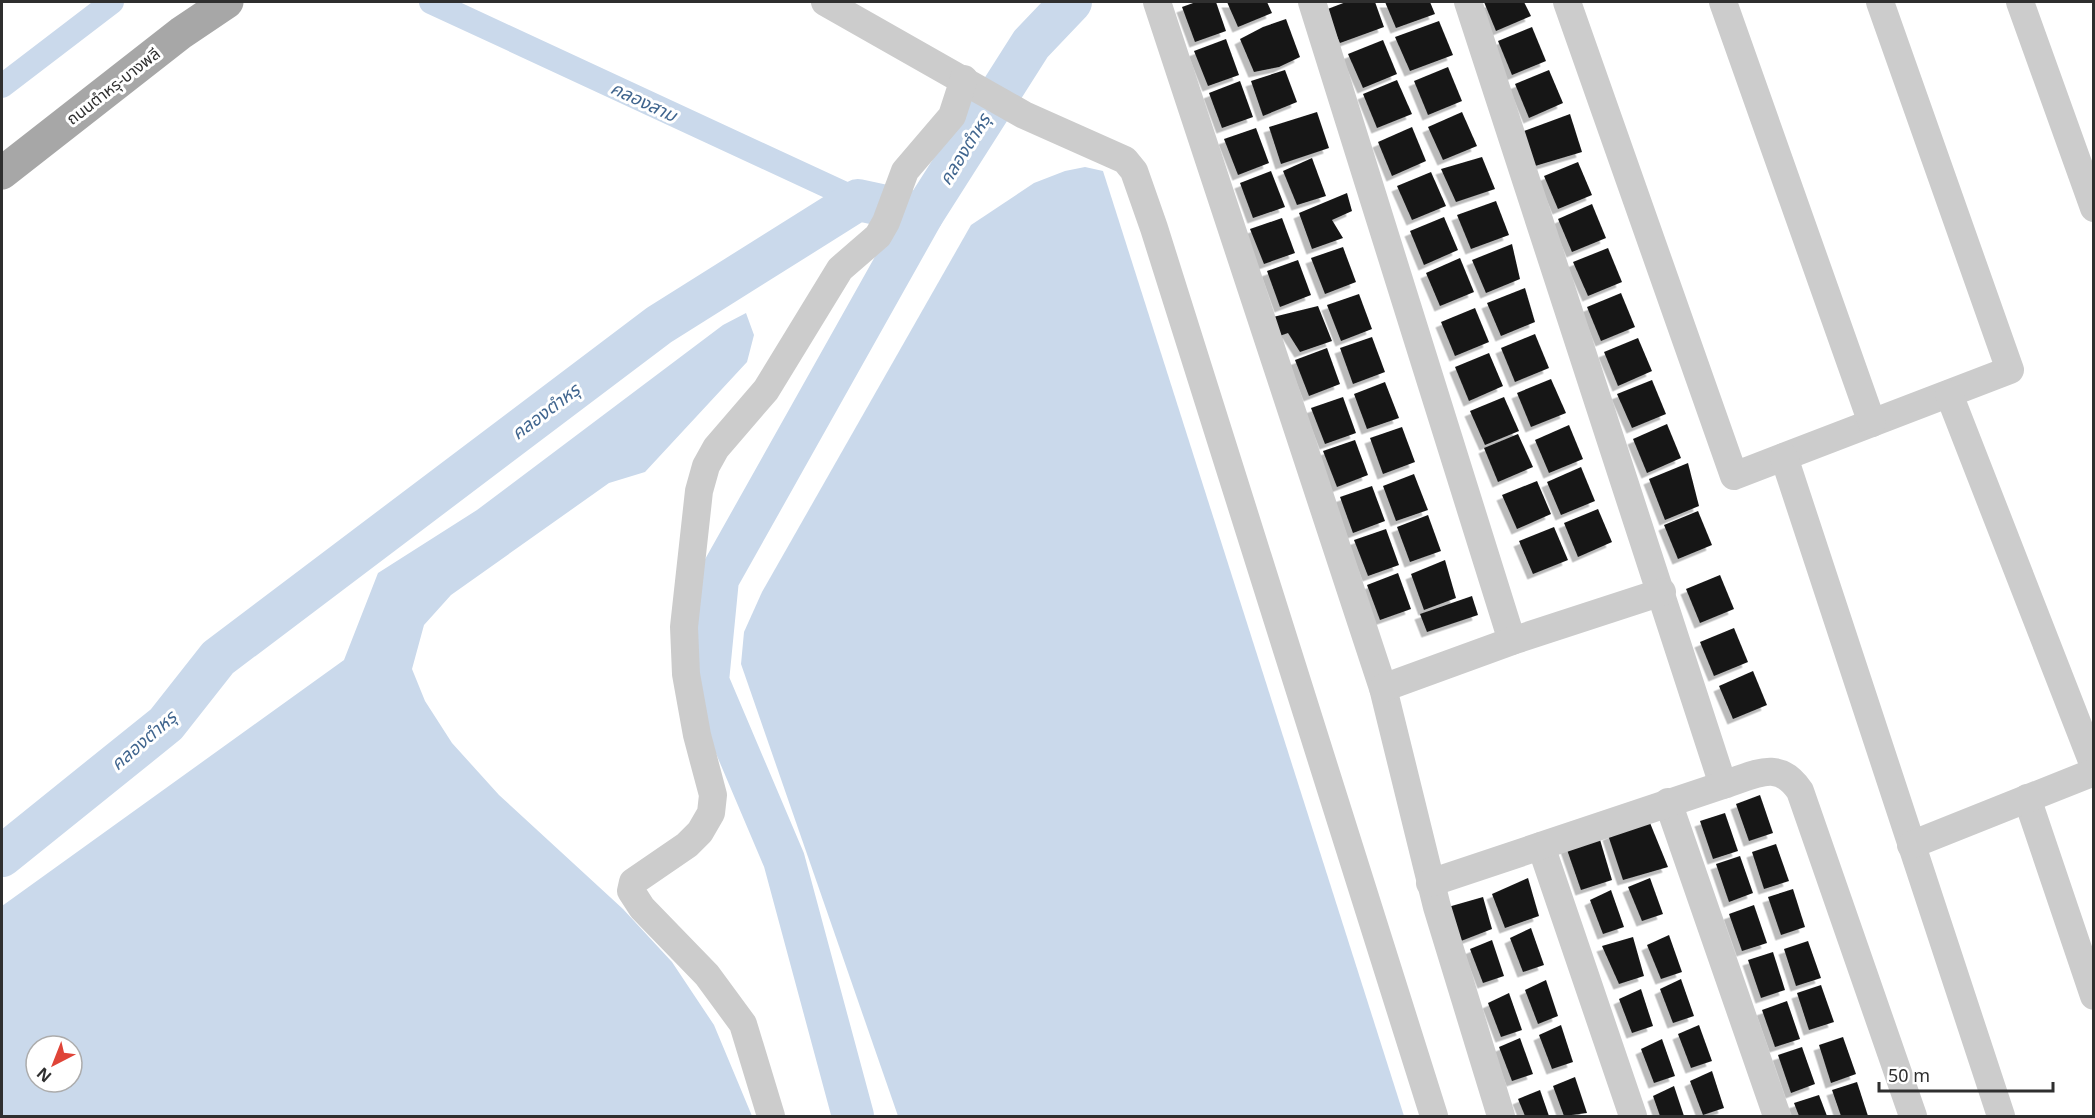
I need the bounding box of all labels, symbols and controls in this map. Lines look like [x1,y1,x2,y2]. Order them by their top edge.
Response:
street label: ถนนตำหรุ-บางพลี [62,42,164,130]
water label: คลองสาม [607,75,683,127]
water label: คลองตำหรุ [933,108,996,189]
water label: คลองตำหรุ [506,377,585,444]
water label: คลองตำหรุ [105,704,182,775]
north arrow [24,1034,84,1094]
scale bar [1879,1055,2053,1093]
text: N [32,1063,56,1088]
text: 50 m [1888,1063,1930,1087]

